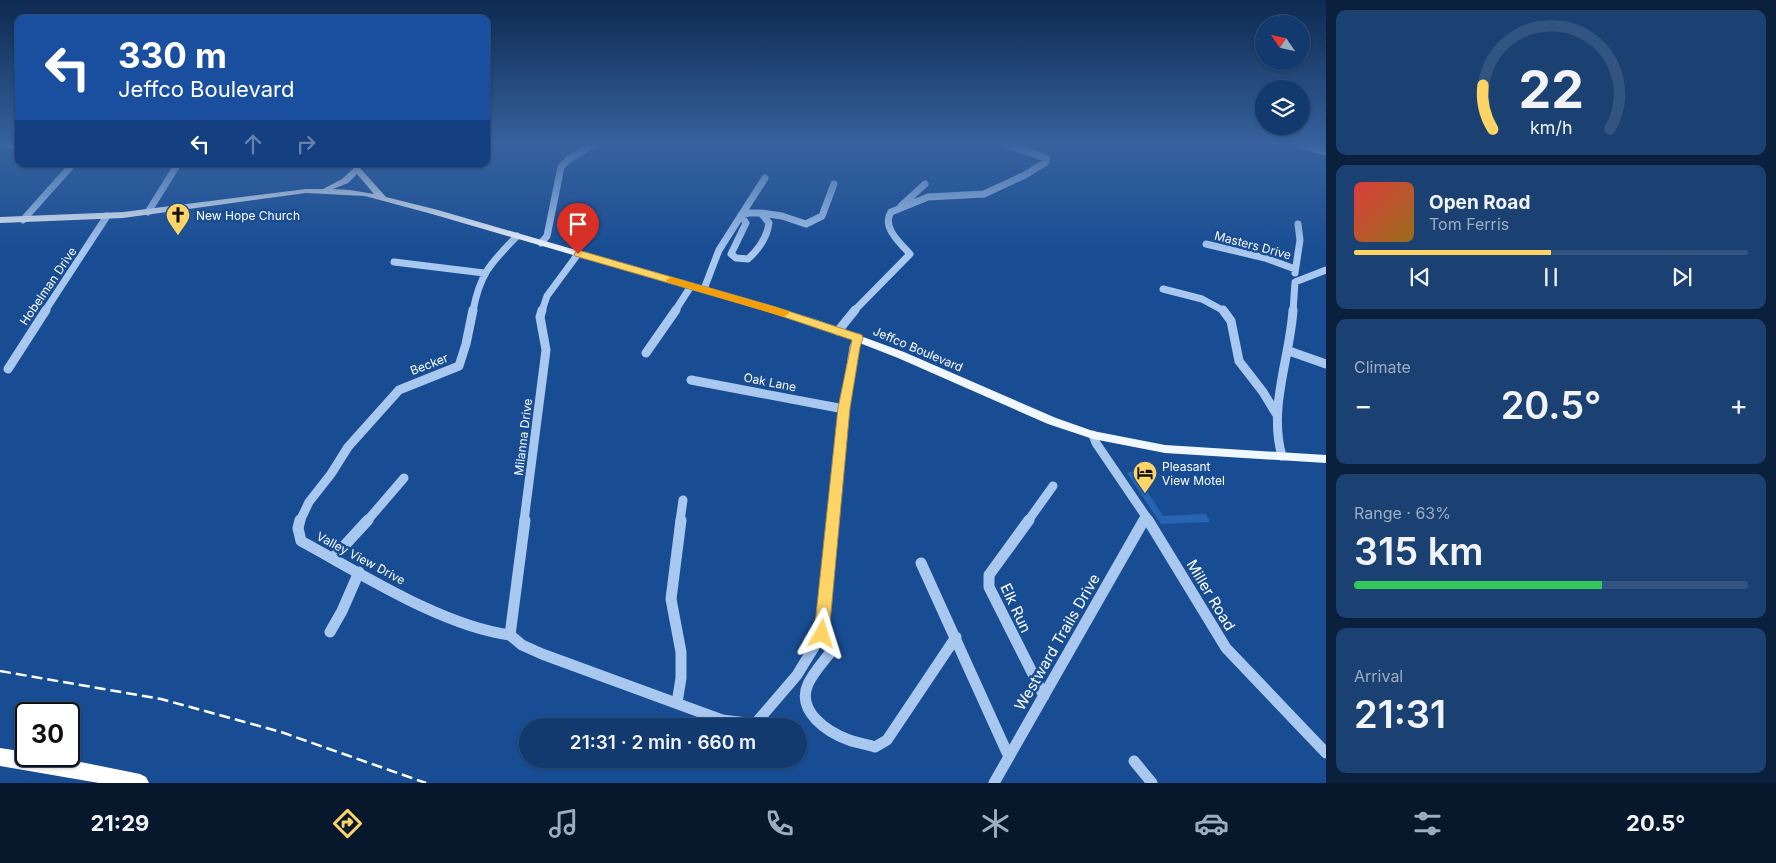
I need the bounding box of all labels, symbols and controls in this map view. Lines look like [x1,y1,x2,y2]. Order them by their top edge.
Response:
north arrow [1255,15,1310,70]
map controls [1255,15,1310,135]
text: 330 m [118,34,227,76]
icon: left [35,35,100,100]
text: 22 [1518,58,1584,121]
text: Jeffco Boulevard [118,76,294,102]
button: layers [1255,80,1310,135]
text: km/h [1530,117,1572,138]
icon: left [186,130,214,158]
icon: ahead [239,130,267,158]
icon: right [292,130,320,158]
text: Open Road [1429,191,1530,214]
church icon: New Hope Church [165,202,191,236]
pin [557,203,599,254]
place label: New Hope Church [196,208,300,223]
icon: arrive [564,210,592,238]
text: Tom Ferris [1429,214,1509,234]
street label: Masters Drive [1213,228,1293,262]
street label: Hobelman Drive [16,244,80,328]
icon: previous [1406,263,1434,291]
icon: pause [1537,263,1565,291]
icon: next [1668,263,1696,291]
street label: Jeffco Boulevard [871,323,965,375]
street label: Becker [408,350,451,378]
text: Climate [1354,357,1411,377]
street label: Oak Lane [742,370,798,394]
text: 20.5° [1501,382,1601,428]
text: − [1354,388,1373,422]
text: + [1729,388,1748,422]
street label: Milanna Drive [511,398,535,476]
place label: Pleasant View Motel [1162,459,1225,488]
hotel icon: Pleasant View Motel [1132,460,1158,494]
text: Range · 63% [1354,503,1451,523]
street label: Valley View Drive [314,528,408,588]
text: 315 km [1354,528,1484,574]
street label: Miller Road [1182,556,1240,634]
street label: Westward Trails Drive [1010,570,1104,714]
street label: Elk Run [996,580,1036,636]
position arrow [795,607,847,659]
text: Arrival [1354,666,1403,686]
text: 21:31 [1354,691,1446,737]
speed limit sign: 30 [15,702,80,767]
text: 21:31 · 2 min · 660 m [570,731,756,754]
icon: directions [330,806,365,841]
icon: music [546,806,581,841]
icon: phone [762,806,797,841]
icon: climate [978,806,1013,841]
icon: car [1194,806,1229,841]
icon: filters [1410,806,1445,841]
text: 21:29 [90,810,149,836]
text: 20.5° [1626,810,1685,836]

